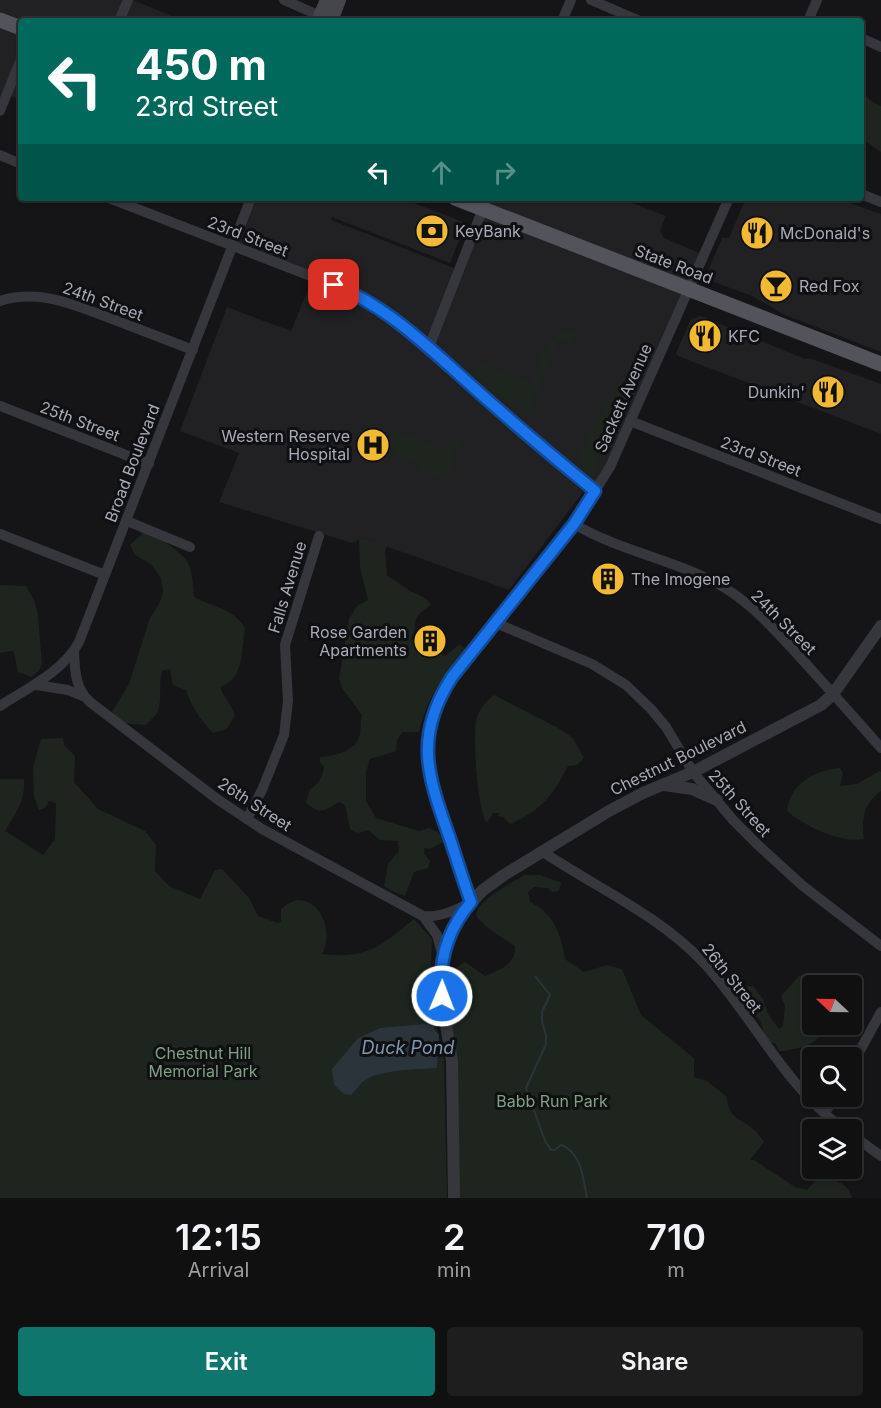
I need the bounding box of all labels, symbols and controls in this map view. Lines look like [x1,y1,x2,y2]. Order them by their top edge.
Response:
text: 450 m [135,39,267,90]
icon: left [36,42,114,120]
text: 23rd Street [135,90,278,123]
icon: left [362,156,395,189]
icon: ahead [425,156,458,189]
icon: right [488,156,521,189]
street label: 23rd Street [205,211,291,261]
bank icon: KeyBank [414,213,450,249]
restaurant icon: McDonald's [739,215,775,251]
place label: KeyBank [455,221,521,241]
place label: McDonald's [780,223,870,243]
street label: State Road [632,240,716,288]
pin [308,259,359,310]
icon: arrive [317,268,350,301]
bar icon: Red Fox [758,268,794,304]
place label: Red Fox [799,276,860,296]
street label: 24th Street [60,277,146,325]
restaurant icon: KFC [687,318,723,354]
place label: KFC [728,326,760,346]
street label: Sackett Avenue [590,341,656,455]
restaurant icon: Dunkin' [810,374,846,410]
place label: Dunkin' [748,382,805,402]
street label: 25th Street [37,397,123,445]
street label: Broad Boulevard [100,401,164,525]
place label: Western Reserve Hospital [221,426,350,464]
hospital icon: Western Reserve Hospital [355,427,391,463]
street label: 23rd Street [718,431,804,481]
street label: Falls Avenue [264,539,310,635]
building icon: The Imogene [590,561,626,597]
place label: The Imogene [631,569,730,589]
street label: 24th Street [747,585,821,659]
place label: Rose Garden Apartments [310,622,407,660]
building icon: Rose Garden Apartments [412,623,448,659]
street label: Chestnut Boulevard [607,716,749,800]
street label: 25th Street [705,765,775,841]
street label: 26th Street [214,773,296,835]
street label: 26th Street [698,939,766,1017]
position arrow [410,964,474,1028]
north arrow [802,975,862,1035]
map controls [802,975,862,1179]
water label: Duck Pond [362,1037,454,1058]
park label: Chestnut Hill Memorial Park [148,1043,258,1081]
button: search [802,1047,862,1107]
park label: Babb Run Park [496,1091,608,1111]
button: layers [802,1119,862,1179]
text: 12:15 [175,1215,262,1259]
text: 2 [443,1215,465,1259]
text: 710 [646,1215,706,1259]
text: Arrival [188,1258,249,1282]
text: min [437,1258,471,1282]
text: m [667,1258,685,1282]
button: Exit [18,1327,435,1396]
button: Share [447,1327,863,1396]

